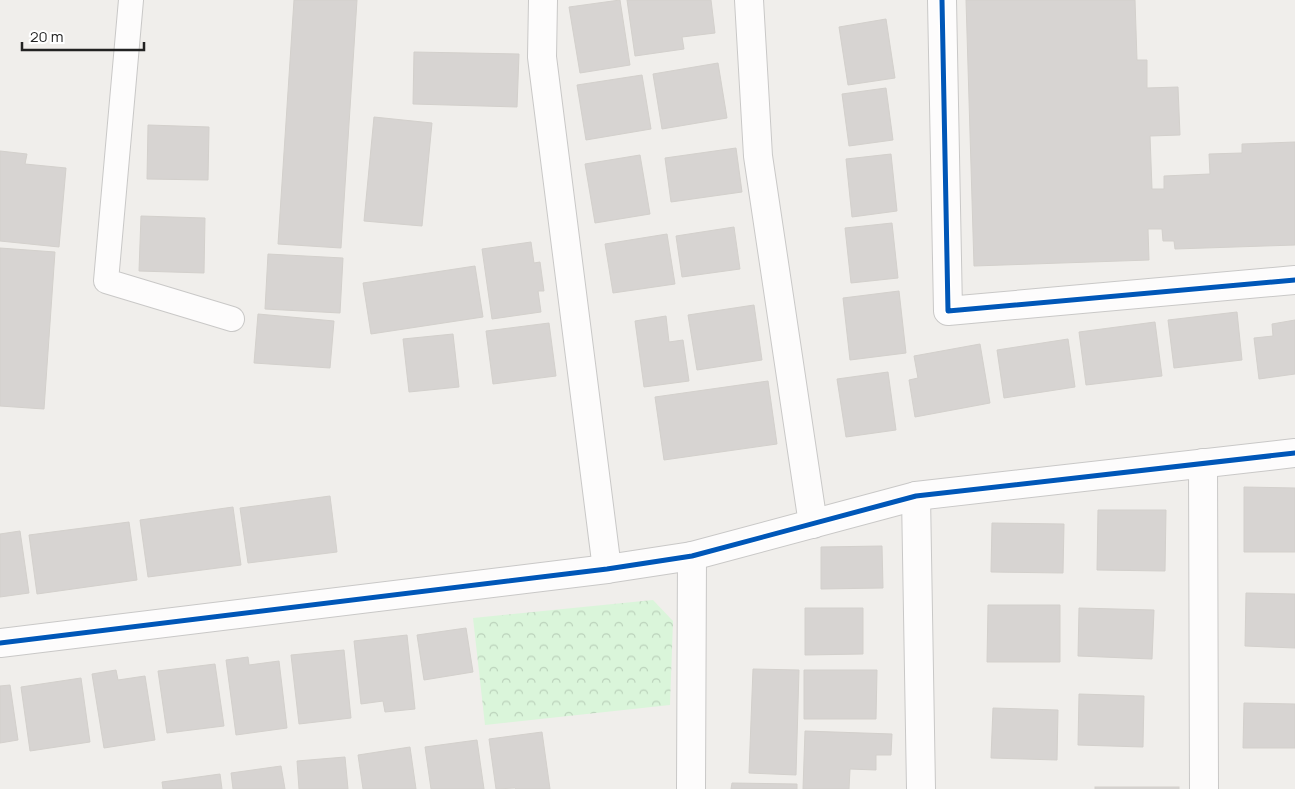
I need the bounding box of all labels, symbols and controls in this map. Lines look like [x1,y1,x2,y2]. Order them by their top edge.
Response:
scale bar [22,20,145,52]
text: 20 m [30,26,63,47]

